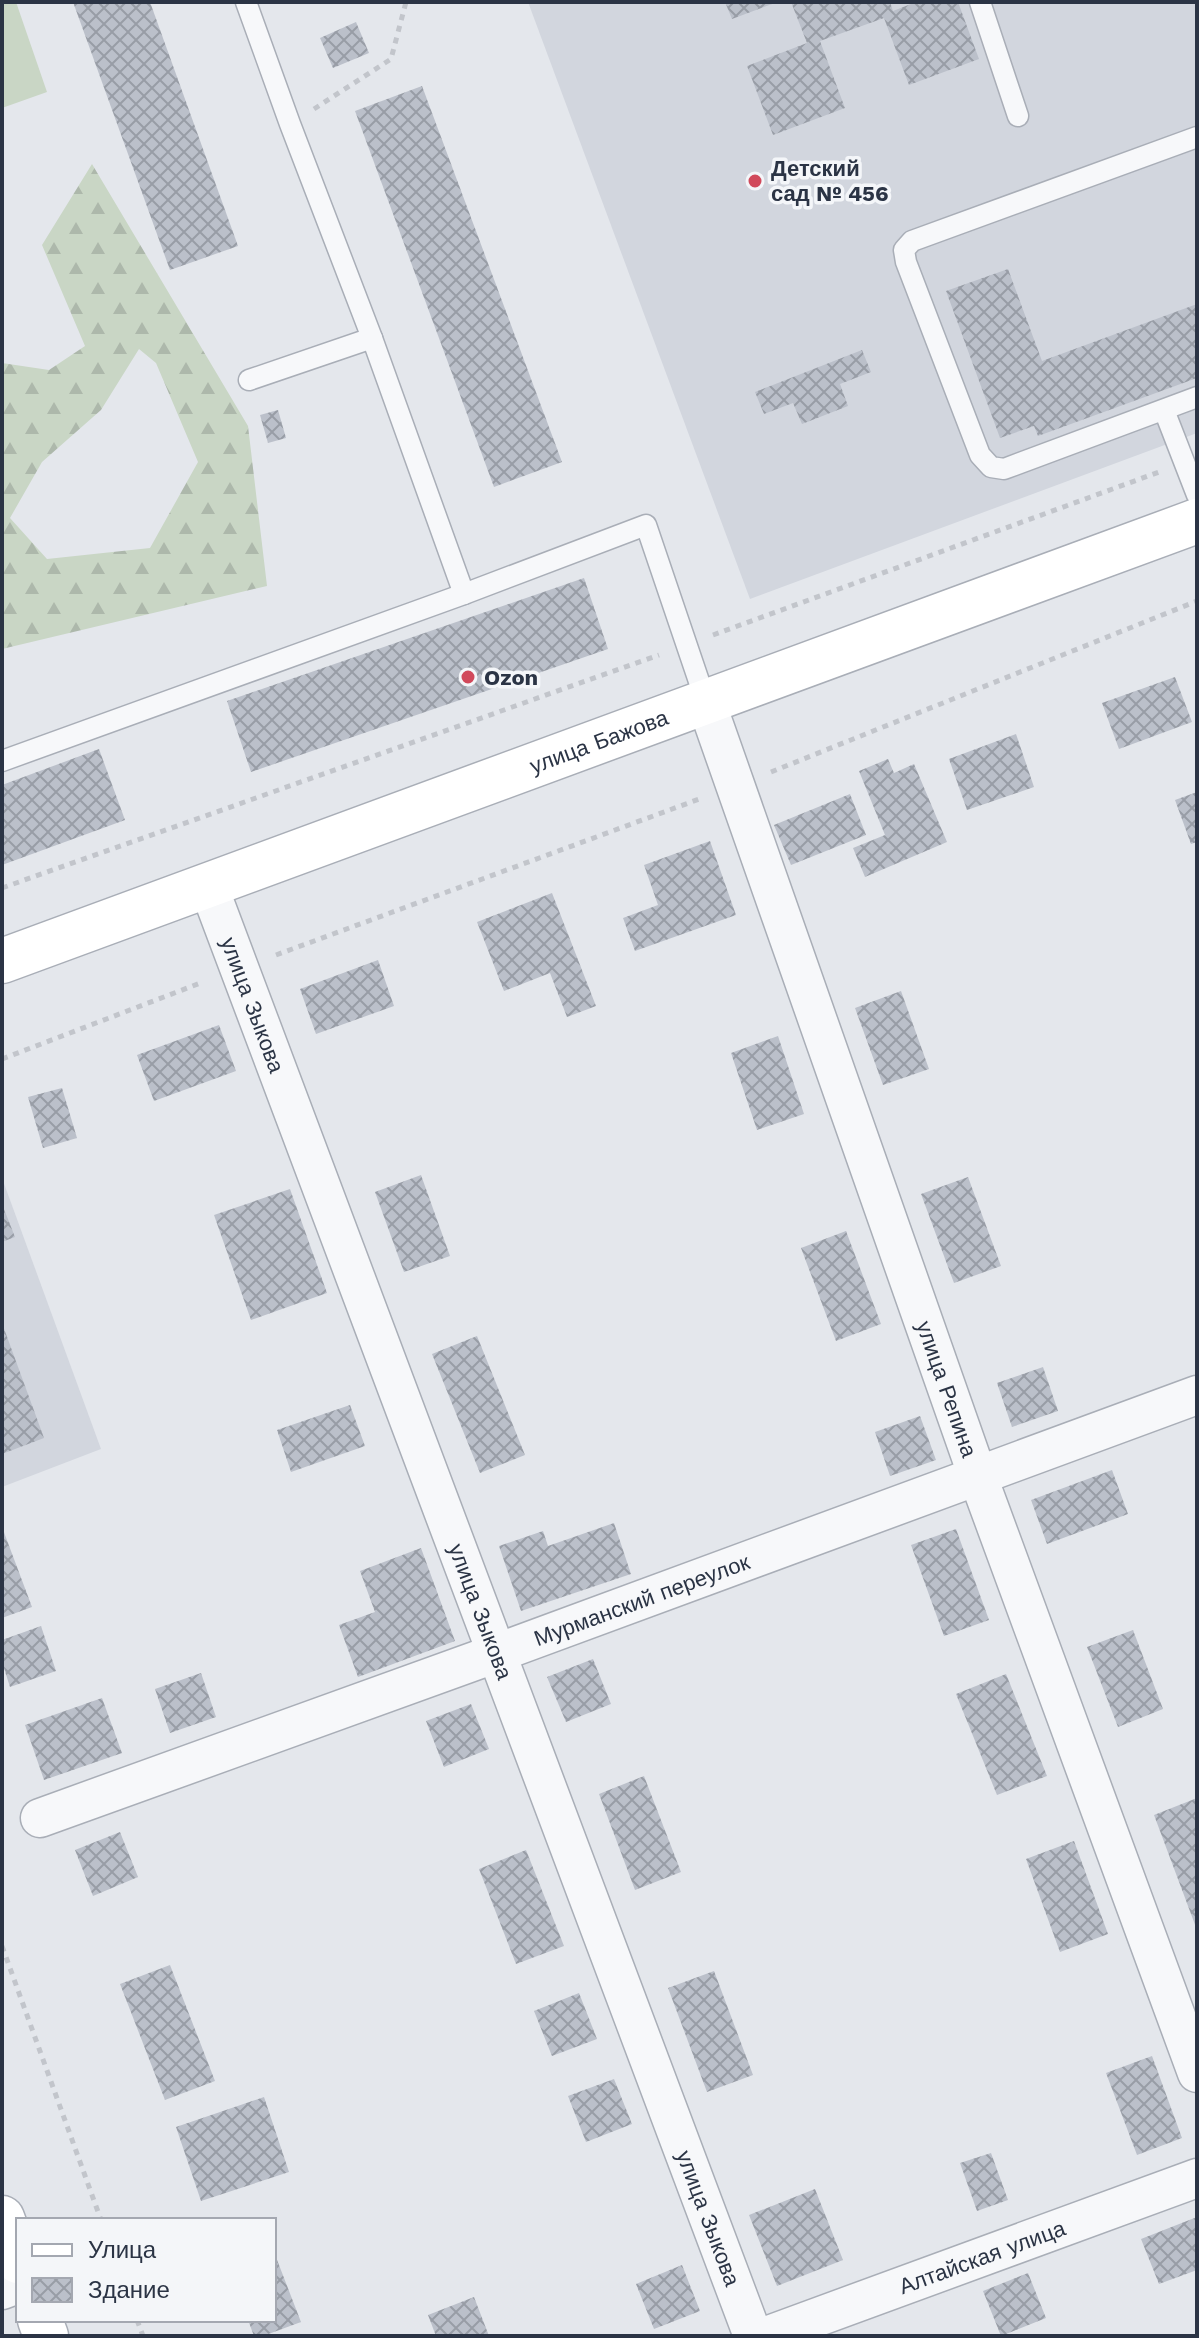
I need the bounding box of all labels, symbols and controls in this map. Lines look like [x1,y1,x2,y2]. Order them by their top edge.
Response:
place label: Детский сад № 456 [771,156,889,206]
marker: Детский сад № 456 [746,172,764,190]
place label: Ozon [484,665,538,690]
marker: Ozon [459,668,477,686]
street label: улица Бажова [526,704,672,778]
street label: улица Зыкова [216,934,290,1077]
street label: улица Репина [912,1317,983,1461]
street label: улица Зыкова [444,1540,518,1683]
street label: Мурманский переулок [530,1548,753,1651]
street label: улица Зыкова [672,2147,746,2290]
street label: Алтайская улица [895,2215,1069,2299]
legend [16,2218,276,2322]
text: Улица [88,2236,157,2264]
text: Здание [88,2276,170,2304]

